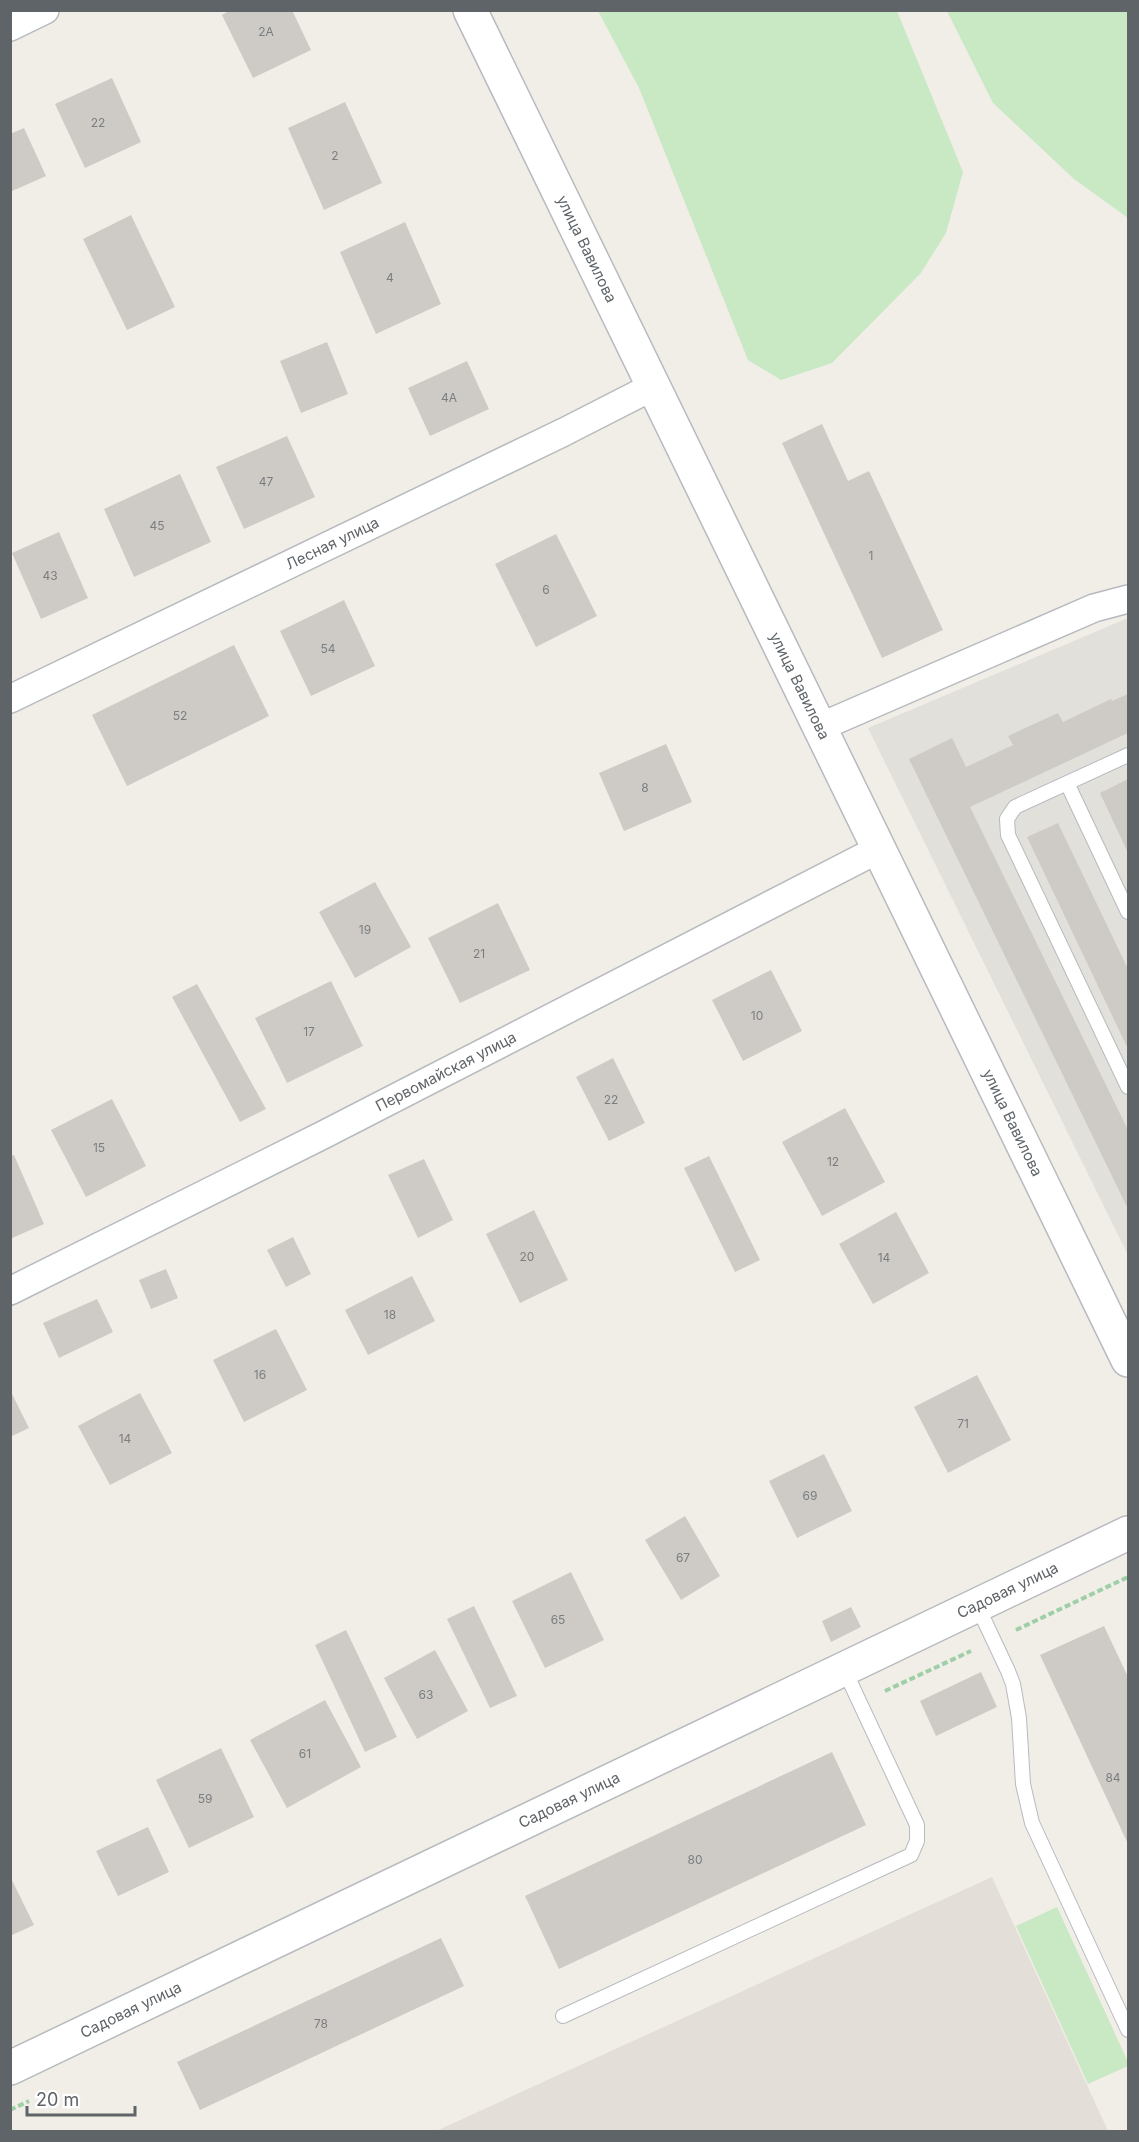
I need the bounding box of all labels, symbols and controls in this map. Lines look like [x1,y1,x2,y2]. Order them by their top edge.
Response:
house number: 2А [258,24,274,39]
house number: 22 [91,115,105,130]
house number: 2 [331,148,339,163]
street label: улица Вавилова [553,192,621,306]
house number: 4 [386,270,394,285]
house number: 4А [441,390,457,405]
house number: 47 [259,474,273,489]
street label: Лесная улица [283,513,382,574]
house number: 45 [149,518,165,533]
house number: 1 [869,548,873,563]
house number: 43 [42,568,58,583]
house number: 6 [542,582,550,597]
street label: улица Вавилова [766,629,834,743]
house number: 54 [320,641,336,656]
house number: 52 [173,708,187,723]
house number: 8 [641,780,649,795]
house number: 19 [359,922,371,937]
house number: 21 [473,946,485,961]
house number: 10 [751,1008,763,1023]
house number: 17 [303,1024,315,1039]
street label: Первомайская улица [372,1027,519,1115]
street label: улица Вавилова [979,1066,1047,1179]
house number: 22 [604,1092,618,1107]
house number: 15 [93,1140,105,1155]
house number: 12 [827,1154,839,1169]
house number: 20 [520,1249,534,1264]
house number: 14 [878,1250,891,1265]
house number: 18 [384,1307,396,1322]
house number: 16 [254,1367,266,1382]
house number: 71 [957,1416,969,1431]
house number: 14 [119,1431,132,1446]
house number: 69 [803,1488,817,1503]
house number: 67 [676,1550,690,1565]
street label: Садовая улица [954,1558,1061,1622]
house number: 65 [551,1612,565,1627]
house number: 63 [419,1687,433,1702]
house number: 61 [299,1746,311,1761]
street label: Садовая улица [515,1768,623,1832]
house number: 84 [1105,1770,1121,1785]
house number: 59 [198,1791,212,1806]
house number: 80 [688,1852,703,1867]
street label: Садовая улица [77,1977,184,2042]
house number: 78 [314,2016,328,2031]
scale bar [27,2079,135,2117]
text: 20 m [36,2089,79,2110]

